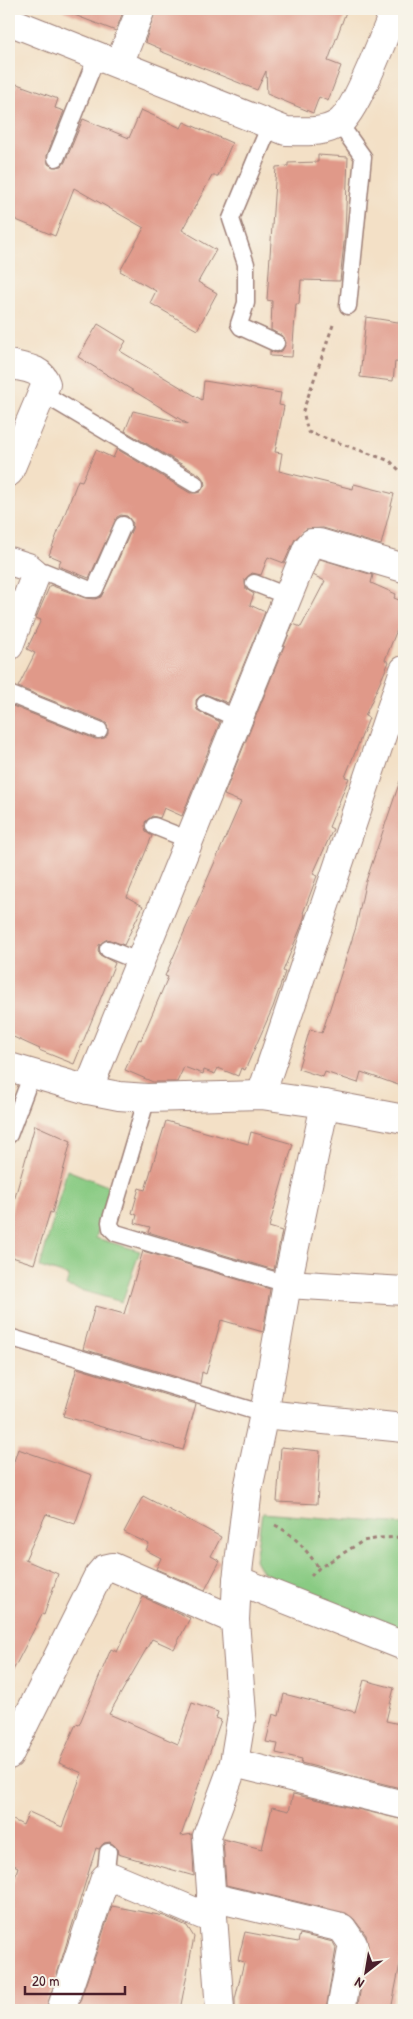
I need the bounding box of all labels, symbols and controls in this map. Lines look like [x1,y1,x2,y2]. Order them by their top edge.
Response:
north arrow [340,1946,390,1996]
scale bar [25,1964,125,1996]
text: 20 m [32,1970,59,1991]
text: N [350,1973,367,1994]

